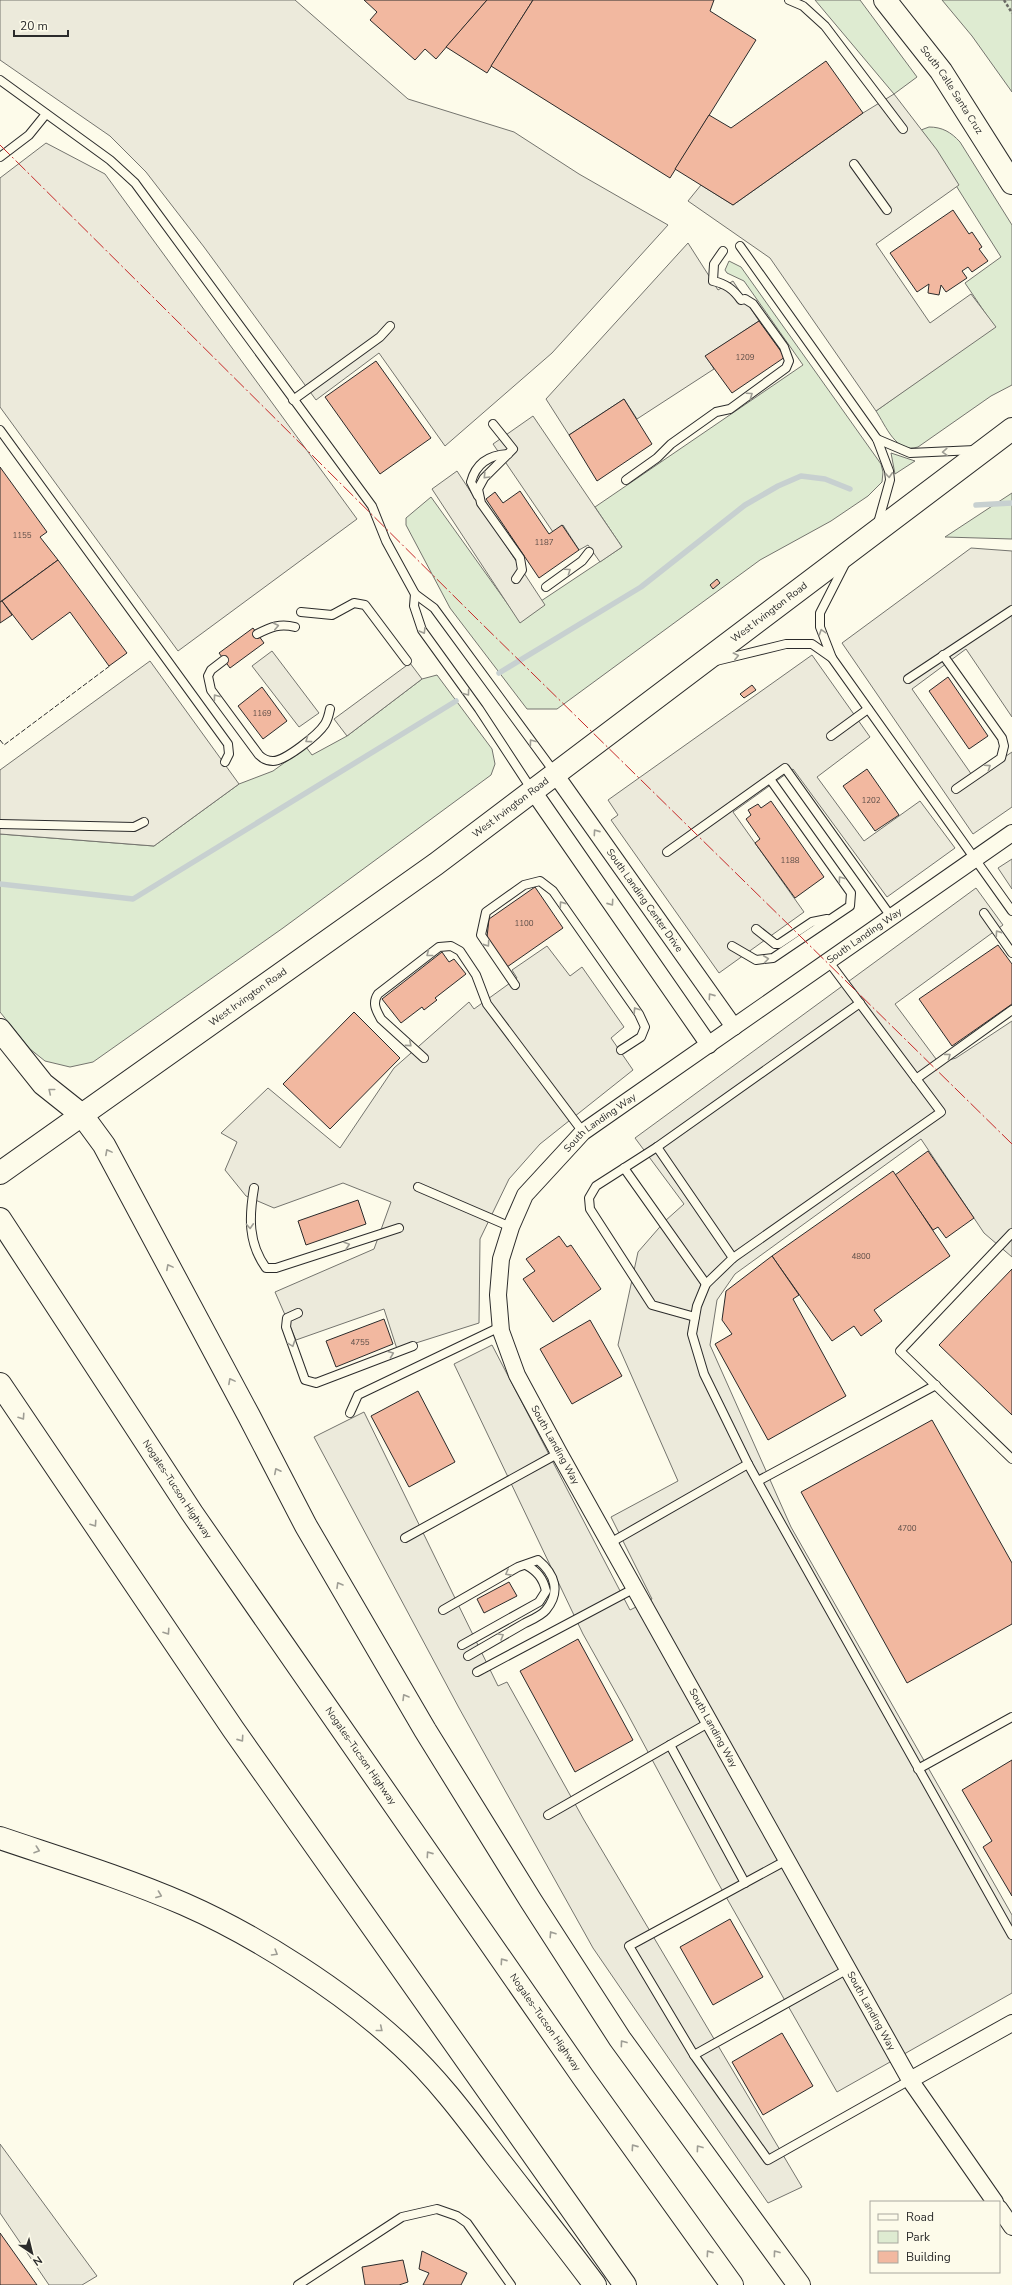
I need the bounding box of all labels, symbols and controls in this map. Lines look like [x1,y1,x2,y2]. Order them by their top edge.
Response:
scale bar [14,12,68,38]
text: 20 m [20,18,48,34]
street label: South Calle Santa Cruz [917,43,986,137]
house number: 1209 [735,352,755,363]
one-way arrow [746,392,753,400]
one-way arrow [942,447,948,456]
one-way arrow [483,472,490,479]
one-way arrow [884,472,893,479]
house number: 1155 [12,530,32,541]
house number: 1187 [534,537,554,548]
one-way arrow [564,569,571,576]
street label: West Irvington Road [728,579,811,646]
one-way arrow [272,623,279,631]
one-way arrow [419,627,426,634]
one-way arrow [818,628,827,635]
one-way arrow [733,653,739,661]
one-way arrow [462,688,469,695]
one-way arrow [214,695,221,702]
house number: 1169 [252,708,272,719]
one-way arrow [306,735,313,742]
one-way arrow [530,739,537,746]
one-way arrow [984,764,991,772]
street label: West Irvington Road [469,774,552,841]
house number: 1202 [861,795,881,806]
one-way arrow [593,829,601,836]
street label: South Landing Center Drive [603,846,686,955]
house number: 1188 [780,855,800,866]
one-way arrow [839,876,846,883]
one-way arrow [606,899,613,906]
one-way arrow [559,901,567,908]
street label: South Landing Way [824,904,905,967]
house number: 1100 [514,918,534,929]
one-way arrow [995,930,1003,937]
one-way arrow [482,940,489,947]
one-way arrow [426,949,433,956]
one-way arrow [763,955,770,964]
street label: West Irvington Road [206,965,290,1030]
one-way arrow [709,993,716,1000]
one-way arrow [634,1007,641,1014]
one-way arrow [404,1039,411,1046]
one-way arrow [944,1053,951,1061]
one-way arrow [49,1088,56,1095]
street label: South Landing Way [561,1090,640,1155]
one-way arrow [105,1149,112,1157]
one-way arrow [246,1223,255,1229]
one-way arrow [343,1241,350,1250]
house number: 4800 [851,1251,871,1262]
one-way arrow [166,1264,174,1271]
house number: 4755 [350,1337,370,1348]
one-way arrow [287,1340,295,1347]
one-way arrow [387,1351,394,1359]
one-way arrow [228,1378,235,1386]
street label: South Landing Way [527,1403,583,1488]
one-way arrow [17,1412,24,1419]
street label: Nogales–Tucson Highway [139,1437,215,1542]
one-way arrow [275,1467,282,1475]
one-way arrow [89,1520,96,1527]
house number: 4700 [897,1523,917,1534]
one-way arrow [505,1569,512,1576]
one-way arrow [337,1582,344,1589]
one-way arrow [162,1628,170,1635]
one-way arrow [497,1634,505,1641]
street label: South Landing Way [685,1686,741,1771]
one-way arrow [403,1694,410,1701]
street label: Nogales–Tucson Highway [322,1704,400,1809]
one-way arrow [236,1735,243,1742]
one-way arrow [33,1846,40,1854]
one-way arrow [426,1851,434,1858]
one-way arrow [156,1890,163,1898]
one-way arrow [549,1931,557,1938]
one-way arrow [271,1948,278,1955]
one-way arrow [501,1958,508,1965]
street label: South Landing Way [843,1969,899,2054]
street label: Nogales–Tucson Highway [506,1971,584,2075]
one-way arrow [376,2024,383,2031]
one-way arrow [620,2040,628,2047]
one-way arrow [632,2145,639,2152]
one-way arrow [697,2146,704,2153]
legend [870,2201,1000,2273]
text: Road [906,2209,934,2225]
text: Park [906,2229,931,2245]
north arrow [12,2233,52,2273]
text: Building [906,2249,951,2265]
one-way arrow [707,2251,714,2258]
one-way arrow [773,2251,780,2258]
text: N [30,2252,45,2269]

